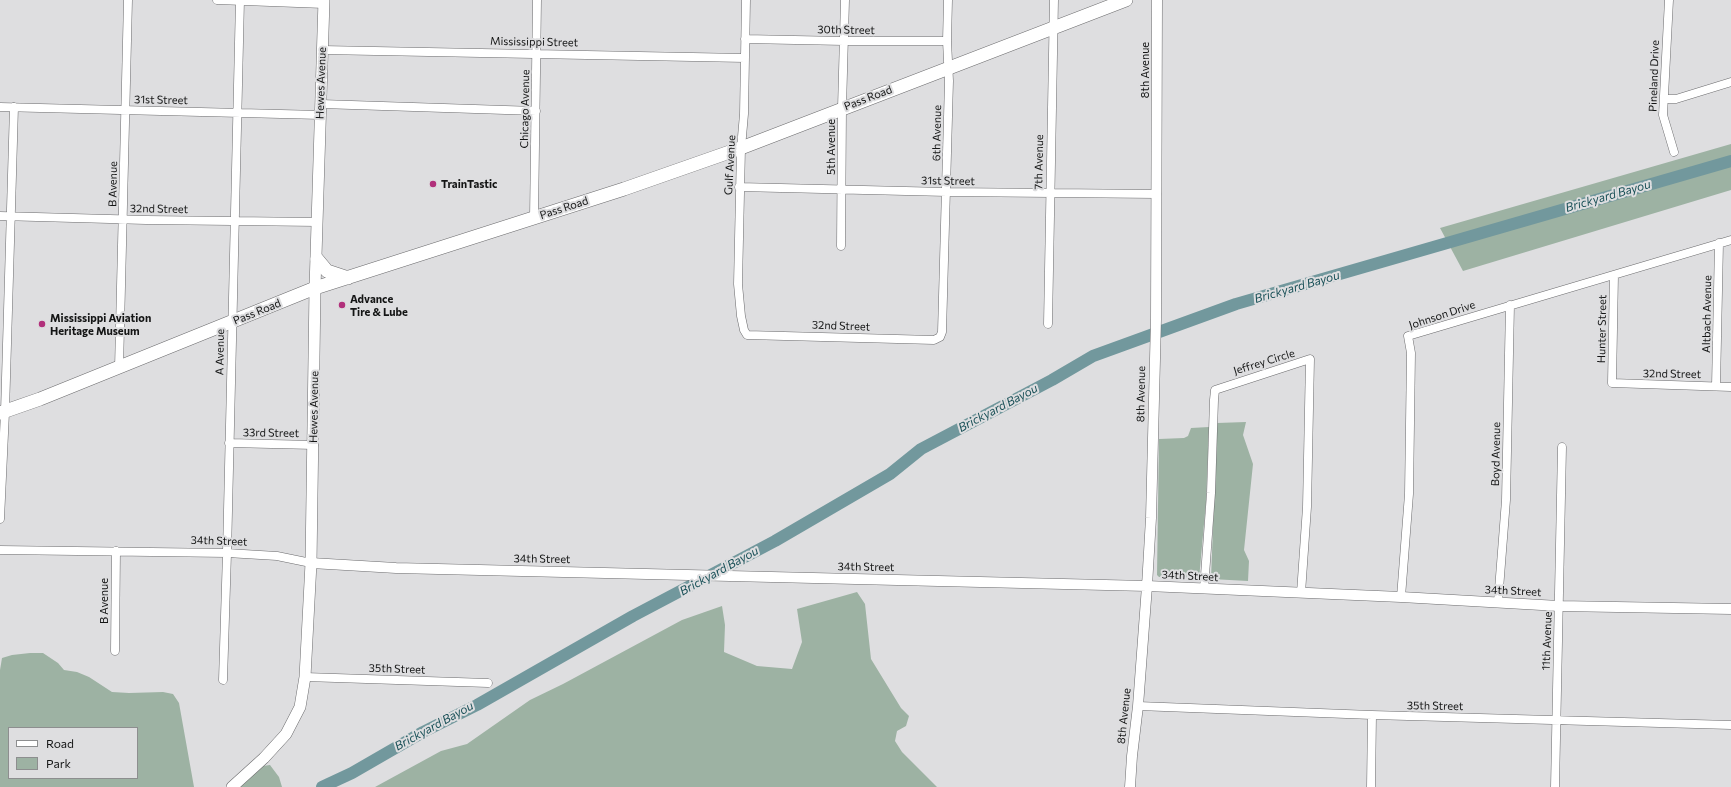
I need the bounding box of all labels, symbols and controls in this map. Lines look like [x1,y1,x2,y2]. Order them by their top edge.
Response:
street label: 30th Street [817,23,875,37]
street label: Mississippi Street [490,35,578,49]
street label: Pineland Drive [1646,40,1662,112]
street label: 8th Avenue [1138,42,1152,98]
street label: Hewes Avenue [313,47,329,119]
street label: Chicago Avenue [518,69,532,149]
street label: Pass Road [842,83,894,113]
street label: 31st Street [134,93,188,107]
street label: 6th Avenue [930,105,944,161]
street label: 5th Avenue [824,119,838,175]
street label: 7th Avenue [1032,134,1046,190]
street label: Gulf Avenue [722,135,738,195]
street label: B Avenue [106,161,120,207]
street label: 31st Street [921,174,975,188]
place label: TrainTastic [441,177,497,191]
water label: Brickyard Bayou [1564,177,1652,215]
marker: TrainTastic [428,179,438,189]
street label: Pass Road [538,194,590,222]
street label: 32nd Street [130,202,188,216]
water label: Brickyard Bayou [1253,268,1341,306]
street label: Altbach Avenue [1700,275,1714,353]
place label: Advance Tire & Lube [350,292,408,318]
street label: Hunter Street [1595,295,1609,363]
street label: Pass Road [231,296,283,328]
street label: Johnson Drive [1407,298,1477,332]
marker: Advance Tire & Lube [337,300,347,310]
place label: Mississippi Aviation Heritage Museum [50,311,151,337]
street label: 32nd Street [812,318,870,334]
marker: Mississippi Aviation Heritage Museum [37,319,47,329]
street label: A Avenue [213,329,227,375]
street label: Jeffrey Circle [1232,346,1296,378]
street label: 8th Avenue [1134,366,1148,422]
street label: 32nd Street [1643,367,1701,381]
street label: Hewes Avenue [307,371,321,443]
water label: Brickyard Bayou [956,381,1040,435]
street label: Boyd Avenue [1489,422,1503,486]
street label: 33rd Street [243,426,299,440]
street label: 34th Street [190,533,248,549]
water label: Brickyard Bayou [677,543,761,599]
street label: 34th Street [513,552,571,566]
street label: 34th Street [837,560,895,574]
street label: 34th Street [1161,568,1219,584]
street label: B Avenue [97,578,111,624]
street label: 34th Street [1484,583,1542,599]
street label: 11th Avenue [1539,611,1555,671]
street label: 35th Street [368,661,426,677]
street label: 8th Avenue [1114,687,1134,745]
water label: Brickyard Bayou [392,698,476,754]
street label: 35th Street [1407,699,1463,713]
legend [8,727,138,779]
text: Road [46,736,74,750]
text: Park [46,756,71,770]

